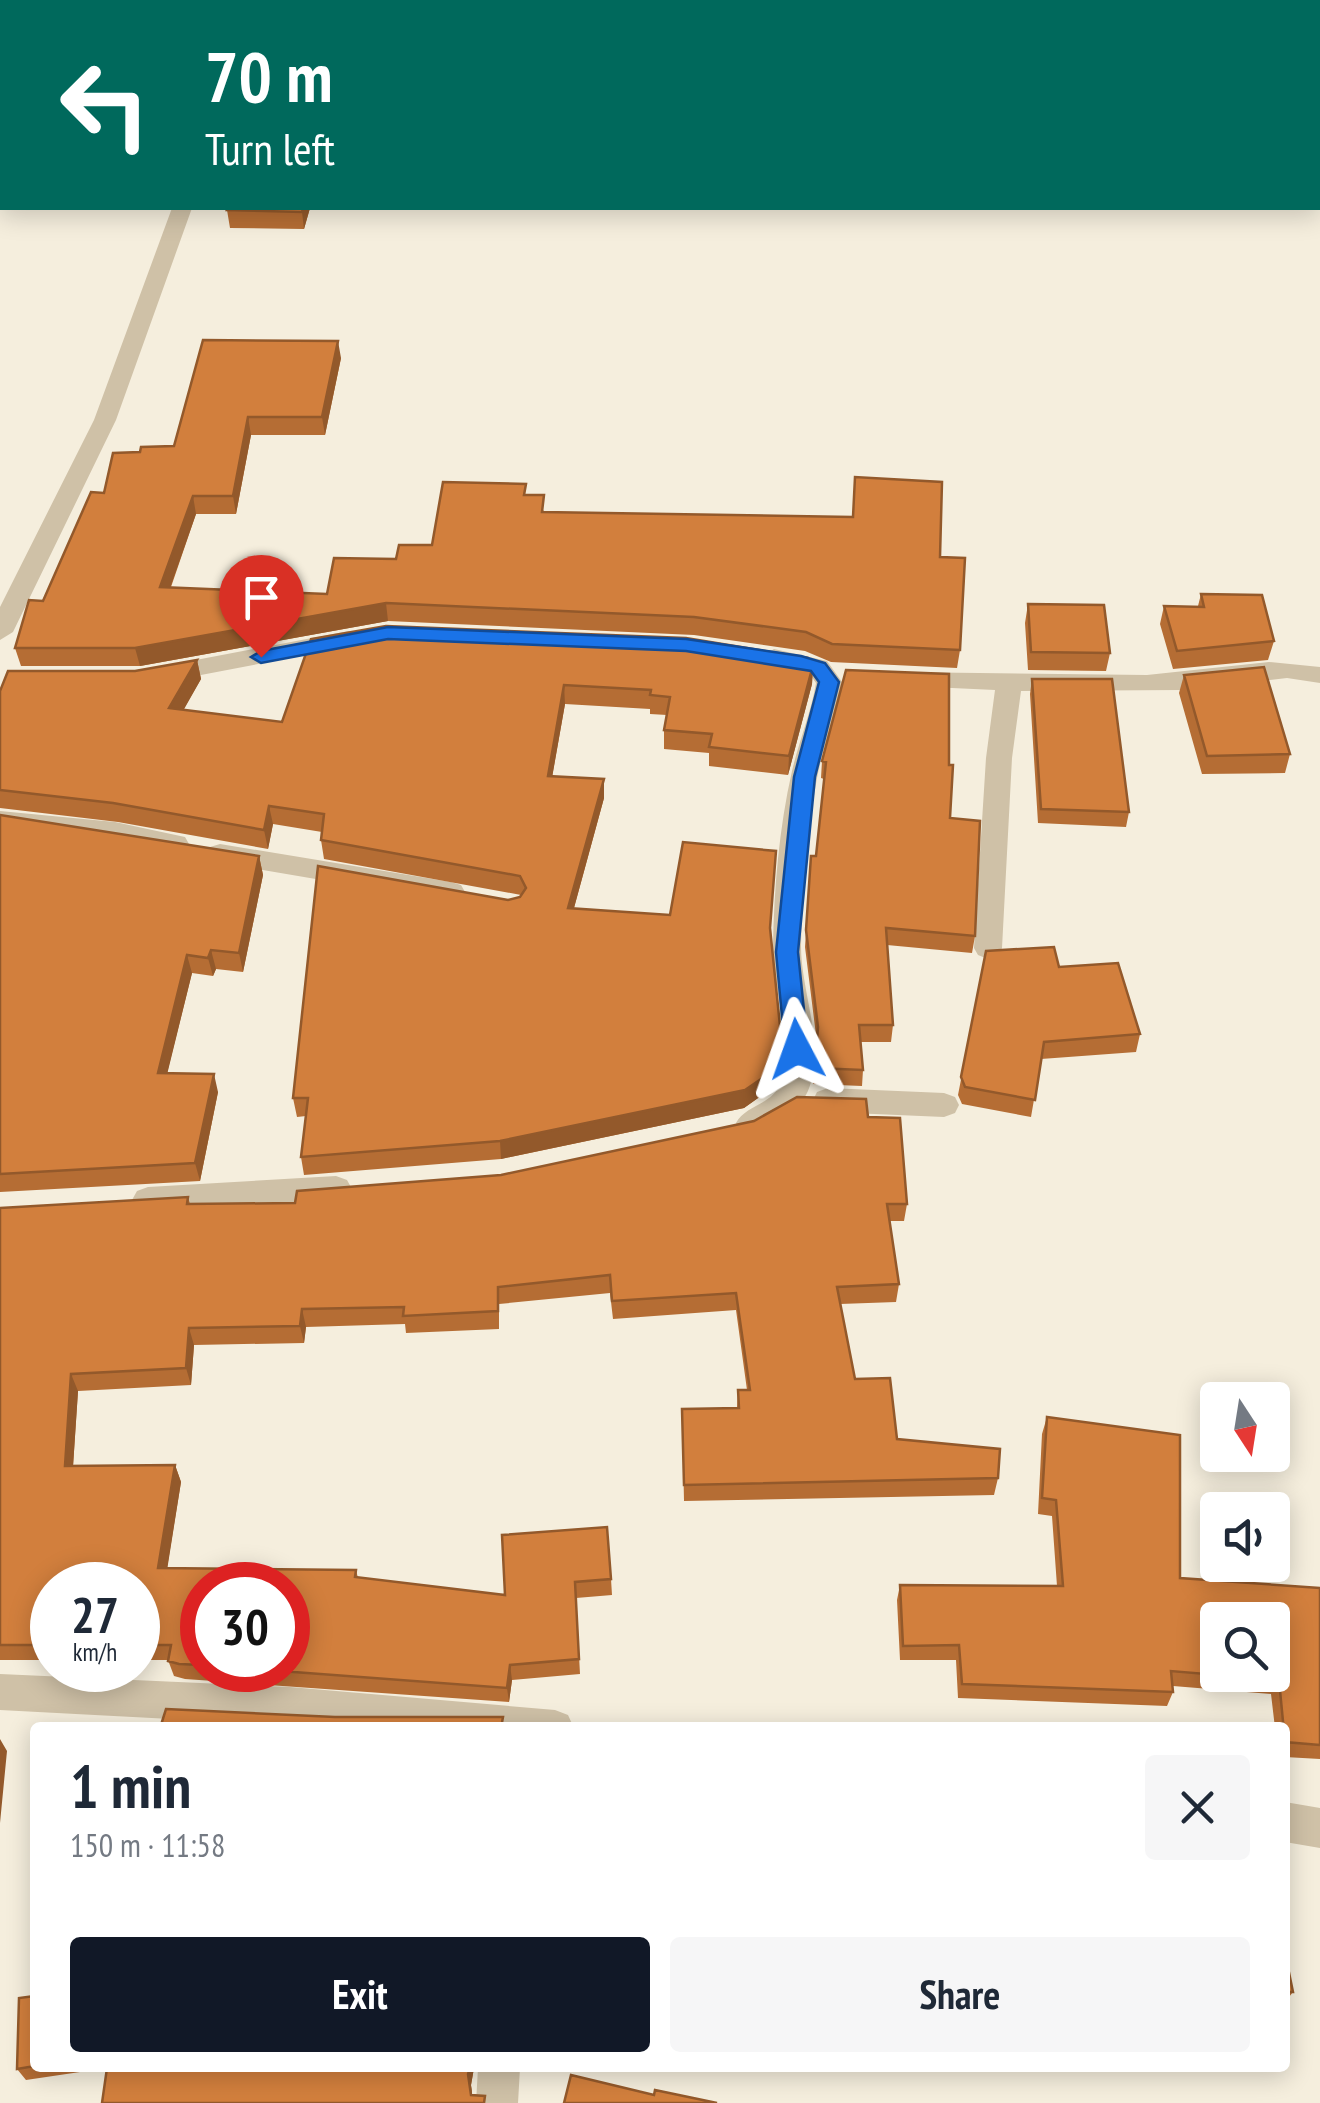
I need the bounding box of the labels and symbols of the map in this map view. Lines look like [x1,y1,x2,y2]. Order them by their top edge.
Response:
pin [219,555,304,658]
position arrow [745,997,849,1101]
north arrow [1200,1382,1290,1472]
speed limit sign: 30 [180,1562,310,1692]

